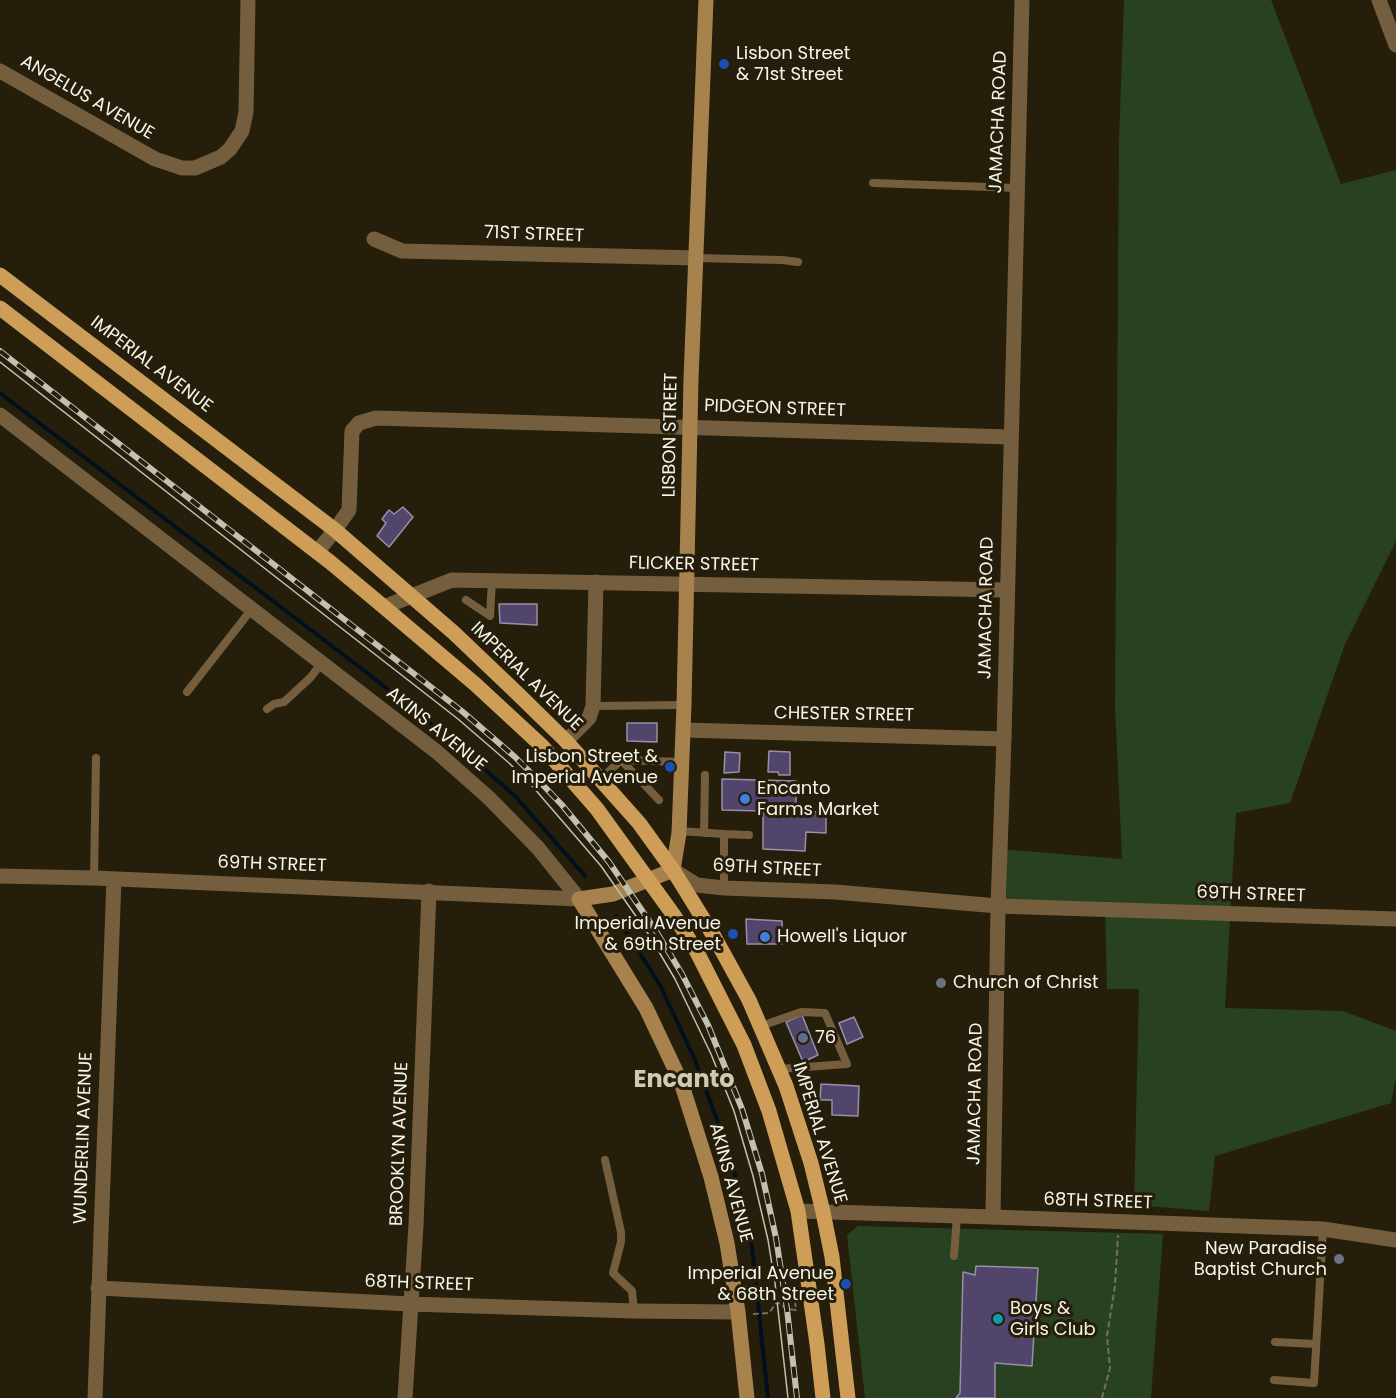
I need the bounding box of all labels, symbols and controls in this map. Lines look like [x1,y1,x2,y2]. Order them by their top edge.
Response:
place label: Lisbon Street & 71st Street [736,43,850,86]
street label: JAMACHA ROAD [986,50,1012,194]
street label: ANGELUS AVENUE [16,51,158,145]
marker: Lisbon Street & 71st Street [717,57,731,71]
street label: 71ST STREET [484,222,584,248]
street label: IMPERIAL AVENUE [86,312,216,418]
street label: LISBON STREET [659,372,683,498]
street label: PIDGEON STREET [704,396,846,422]
street label: JAMACHA ROAD [975,537,999,679]
street label: FLICKER STREET [629,553,759,577]
street label: IMPERIAL AVENUE [466,618,586,736]
street label: AKINS AVENUE [381,683,491,777]
street label: CHESTER STREET [774,703,914,727]
place label: Lisbon Street & Imperial Avenue [512,746,658,789]
marker: Lisbon Street & Imperial Avenue [663,760,677,774]
place label: Encanto Farms Market [757,778,879,820]
marker: Encanto Farms Market [738,792,752,806]
street label: 69TH STREET [217,852,327,878]
street label: 69TH STREET [712,855,822,883]
street label: 69TH STREET [1196,882,1306,908]
place label: Imperial Avenue & 69th Street [575,913,721,956]
place label: Howell's Liquor [777,926,907,948]
marker: Imperial Avenue & 69th Street [726,927,740,941]
marker: Howell's Liquor [758,930,772,944]
place label: Church of Christ [953,972,1099,994]
marker: Church of Christ [934,976,948,990]
street label: JAMACHA ROAD [964,1023,988,1165]
place label: 76 [815,1027,836,1049]
marker: 76 [796,1031,810,1045]
street label: WUNDERLIN AVENUE [70,1051,98,1225]
street label: IMPERIAL AVENUE [787,1059,851,1207]
street label: BROOKLYN AVENUE [386,1061,414,1227]
district label: Encanto [633,1067,735,1095]
street label: AKINS AVENUE [704,1121,756,1245]
street label: 68TH STREET [1043,1189,1153,1215]
place label: New Paradise Baptist Church [1194,1238,1327,1280]
marker: New Paradise Baptist Church [1332,1252,1346,1266]
place label: Imperial Avenue & 68th Street [688,1263,834,1306]
street label: 68TH STREET [364,1271,474,1297]
marker: Imperial Avenue & 68th Street [839,1277,853,1291]
place label: Boys & Girls Club [1010,1298,1096,1340]
marker: Boys & Girls Club [991,1312,1005,1326]

